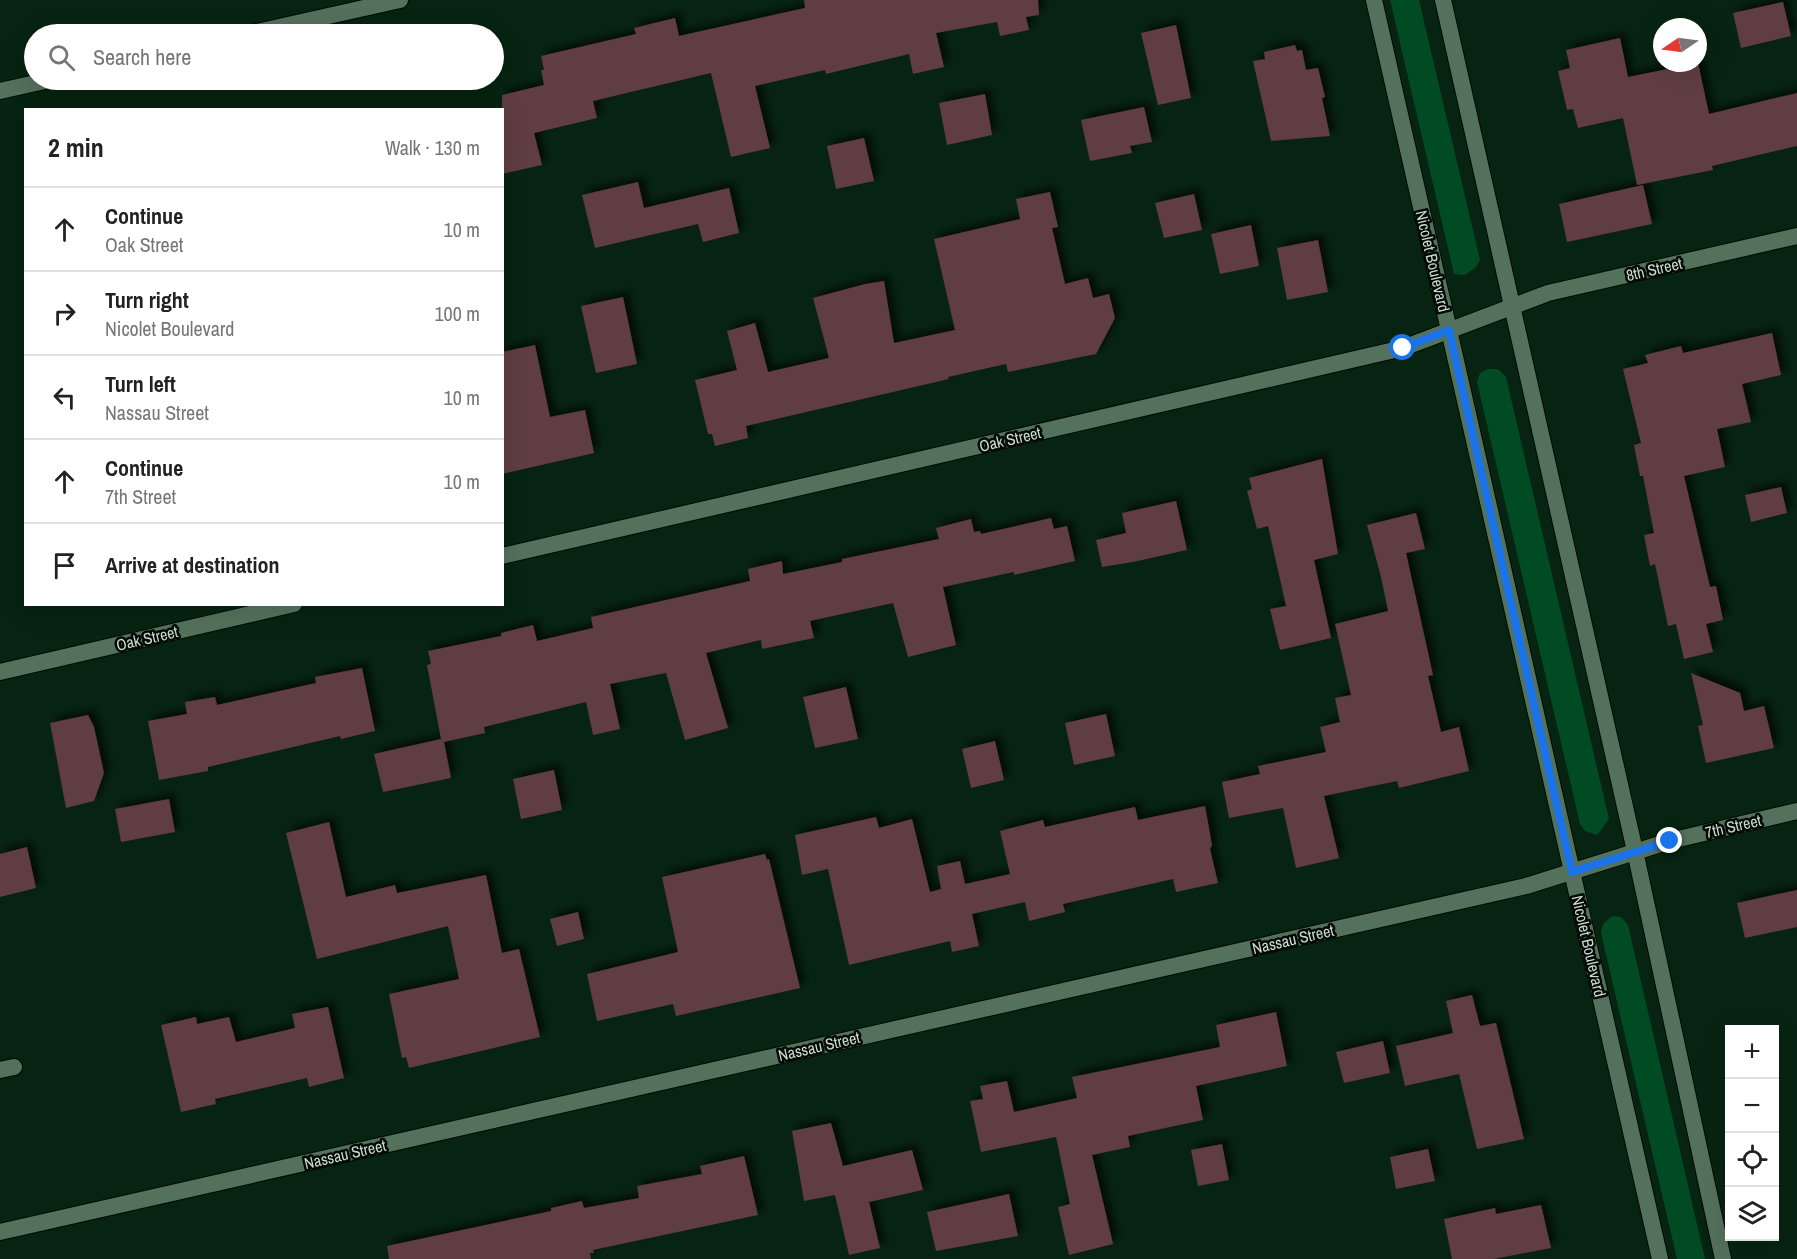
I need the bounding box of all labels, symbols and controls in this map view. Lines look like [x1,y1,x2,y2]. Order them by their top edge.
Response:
north arrow [1653,18,1707,72]
search box [24,24,504,90]
icon: search [45,41,78,74]
text: Search here [93,42,191,72]
text: 2 min [48,130,104,165]
text: Walk · 130 m [385,134,480,161]
text: Continue [105,201,183,231]
street label: Nicolet Boulevard [1411,208,1455,314]
icon: ahead [48,213,81,246]
text: 10 m [444,216,480,243]
text: Oak Street [105,231,183,258]
street label: 8th Street [1624,252,1685,286]
text: Turn right [105,285,189,315]
icon: right [48,297,81,330]
text: 100 m [434,300,480,327]
text: Nicolet Boulevard [105,315,234,342]
route start [1389,334,1415,360]
text: Turn left [105,369,176,399]
icon: left [48,381,81,414]
text: 10 m [444,384,480,411]
text: Nassau Street [105,399,209,426]
street label: Oak Street [977,421,1043,457]
text: Continue [105,453,183,483]
icon: ahead [48,465,81,498]
text: 10 m [444,468,480,495]
text: 7th Street [105,483,176,510]
icon: arrive [48,549,81,582]
text: Arrive at destination [105,550,279,580]
street label: Oak Street [114,620,180,656]
street label: 7th Street [1703,809,1764,843]
route end [1656,827,1682,853]
street label: Nicolet Boulevard [1567,893,1611,999]
street label: Nassau Street [1250,919,1336,959]
map controls [1725,1025,1779,1241]
button: + [1725,1025,1779,1079]
street label: Nassau Street [776,1026,862,1066]
button: − [1725,1079,1779,1133]
button: locate [1725,1133,1779,1187]
street label: Nassau Street [302,1134,388,1174]
button: layers [1725,1187,1779,1241]

